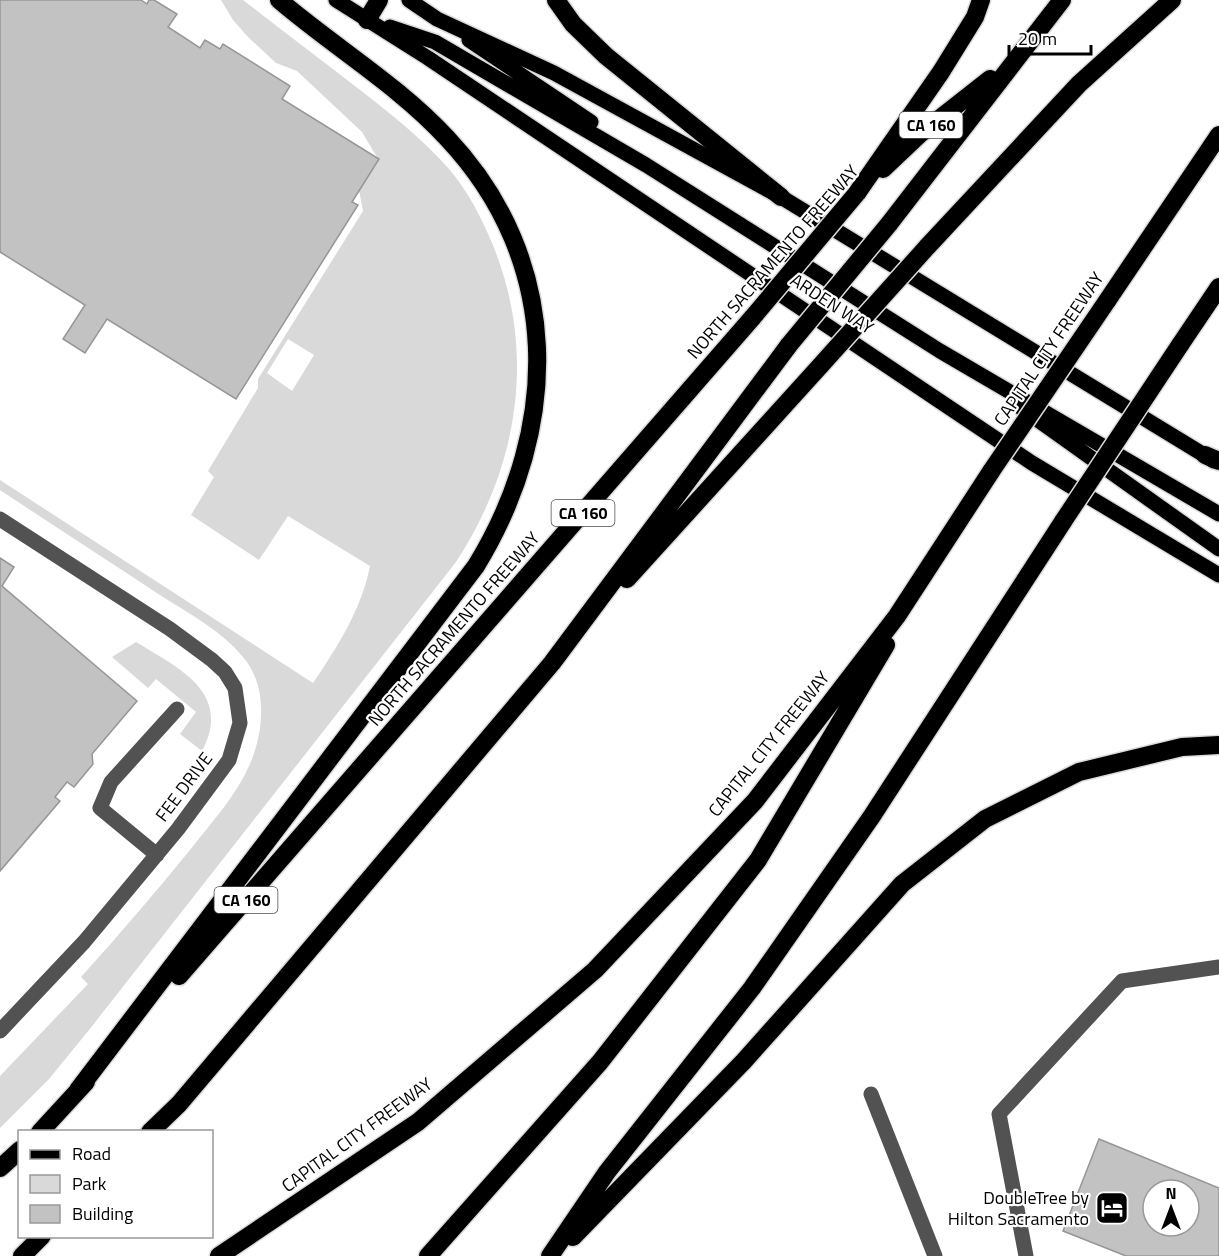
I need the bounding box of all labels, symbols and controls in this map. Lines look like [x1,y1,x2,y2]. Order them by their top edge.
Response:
scale bar [1009,18,1092,56]
text: 20 m [1018,25,1057,52]
road number: CA 160 [900,112,962,138]
street label: NORTH SACRAMENTO FREEWAY [680,158,865,365]
street label: ARDEN WAY [785,266,880,341]
street label: CAPITAL CITY FREEWAY [987,266,1110,431]
road number: CA 160 [552,500,614,526]
street label: NORTH SACRAMENTO FREEWAY [361,525,546,732]
street label: CAPITAL CITY FREEWAY [701,665,836,822]
street label: FEE DRIVE [148,746,219,827]
road number: CA 160 [214,887,278,913]
street label: CAPITAL CITY FREEWAY [276,1070,438,1199]
legend [18,1130,213,1238]
text: Road [72,1140,111,1167]
text: Park [72,1170,107,1197]
north arrow [1141,1178,1201,1238]
text: N [1165,1181,1177,1205]
place label: DoubleTree by Hilton Sacramento [948,1184,1089,1232]
hotel icon: DoubleTree by Hilton Sacramento [1094,1190,1130,1226]
text: Building [72,1200,133,1227]

